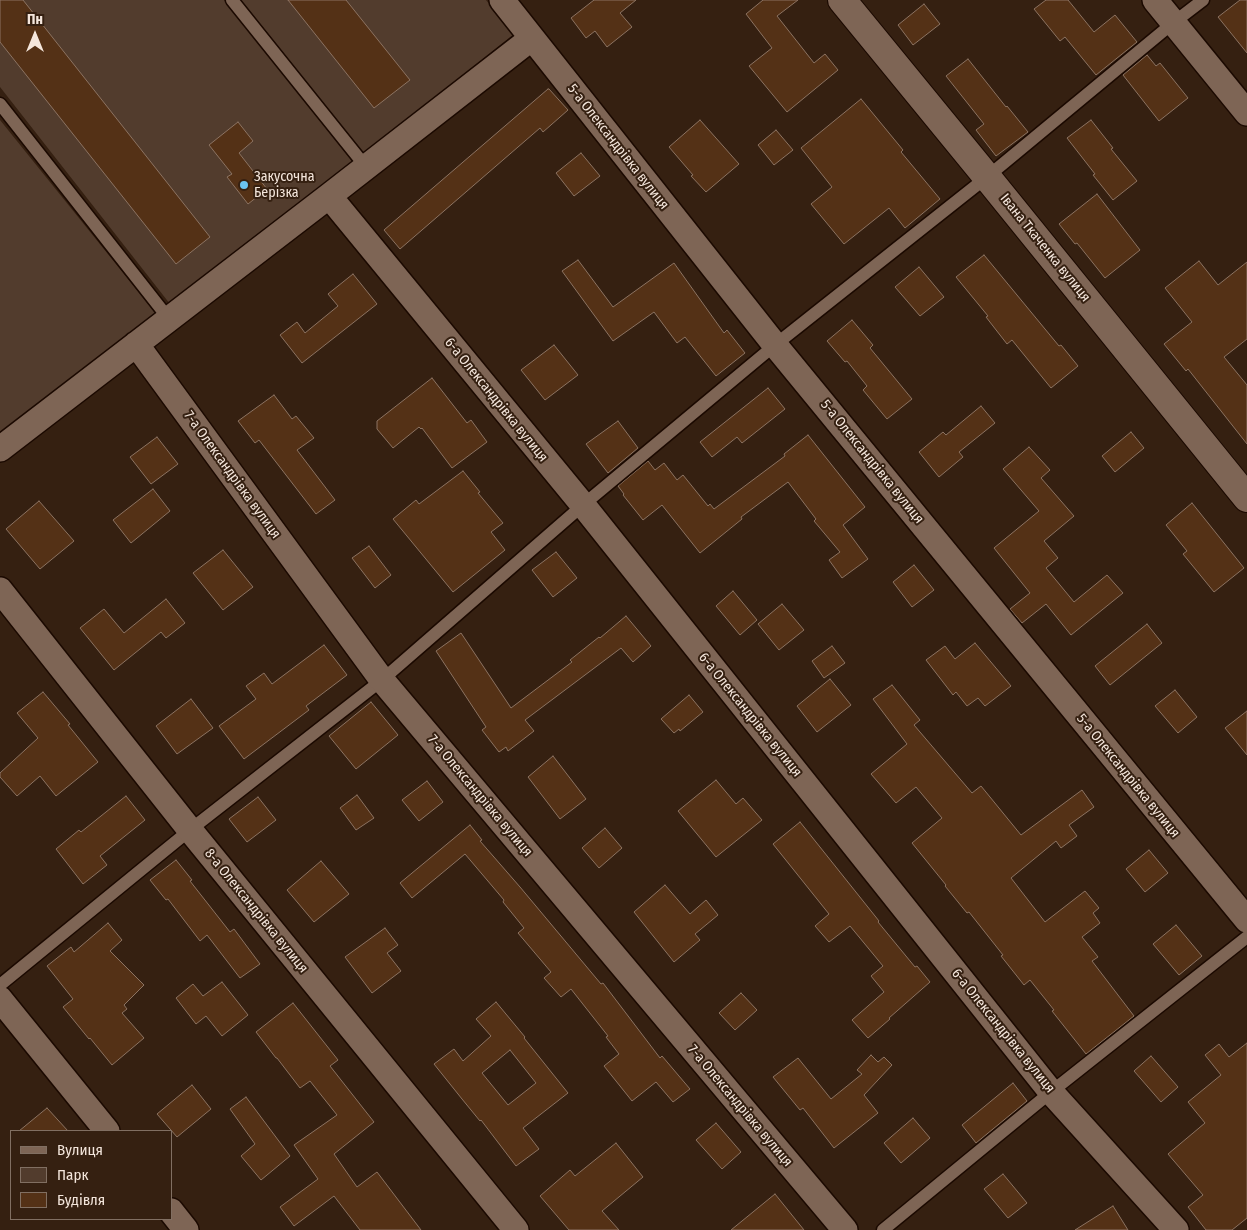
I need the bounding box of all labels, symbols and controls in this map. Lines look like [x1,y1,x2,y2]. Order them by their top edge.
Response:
north arrow [10,10,60,60]
text: Пн [27,11,43,28]
street label: 5-а Олександрівка вулиця [564,81,672,213]
place label: Закусочна Берізка [254,169,315,202]
marker: Закусочна Берізка [238,179,250,191]
street label: Івана Ткаченка вулиця [996,191,1094,305]
street label: 6-а Олександрівка вулиця [441,334,551,466]
street label: 5-а Олександрівка вулиця [817,397,927,527]
street label: 7-а Олександрівка вулиця [180,408,284,542]
street label: 6-а Олександрівка вулиця [695,649,805,781]
street label: 5-а Олександрівка вулиця [1073,711,1183,841]
street label: 7-а Олександрівка вулиця [424,732,536,860]
street label: 8-а Олександрівка вулиця [201,845,311,977]
street label: 6-а Олександрівка вулиця [948,965,1058,1097]
street label: 7-а Олександрівка вулиця [684,1042,796,1170]
legend [10,1130,172,1220]
text: Вулиця [57,1141,103,1159]
text: Парк [57,1166,88,1184]
text: Будівля [57,1191,105,1209]

